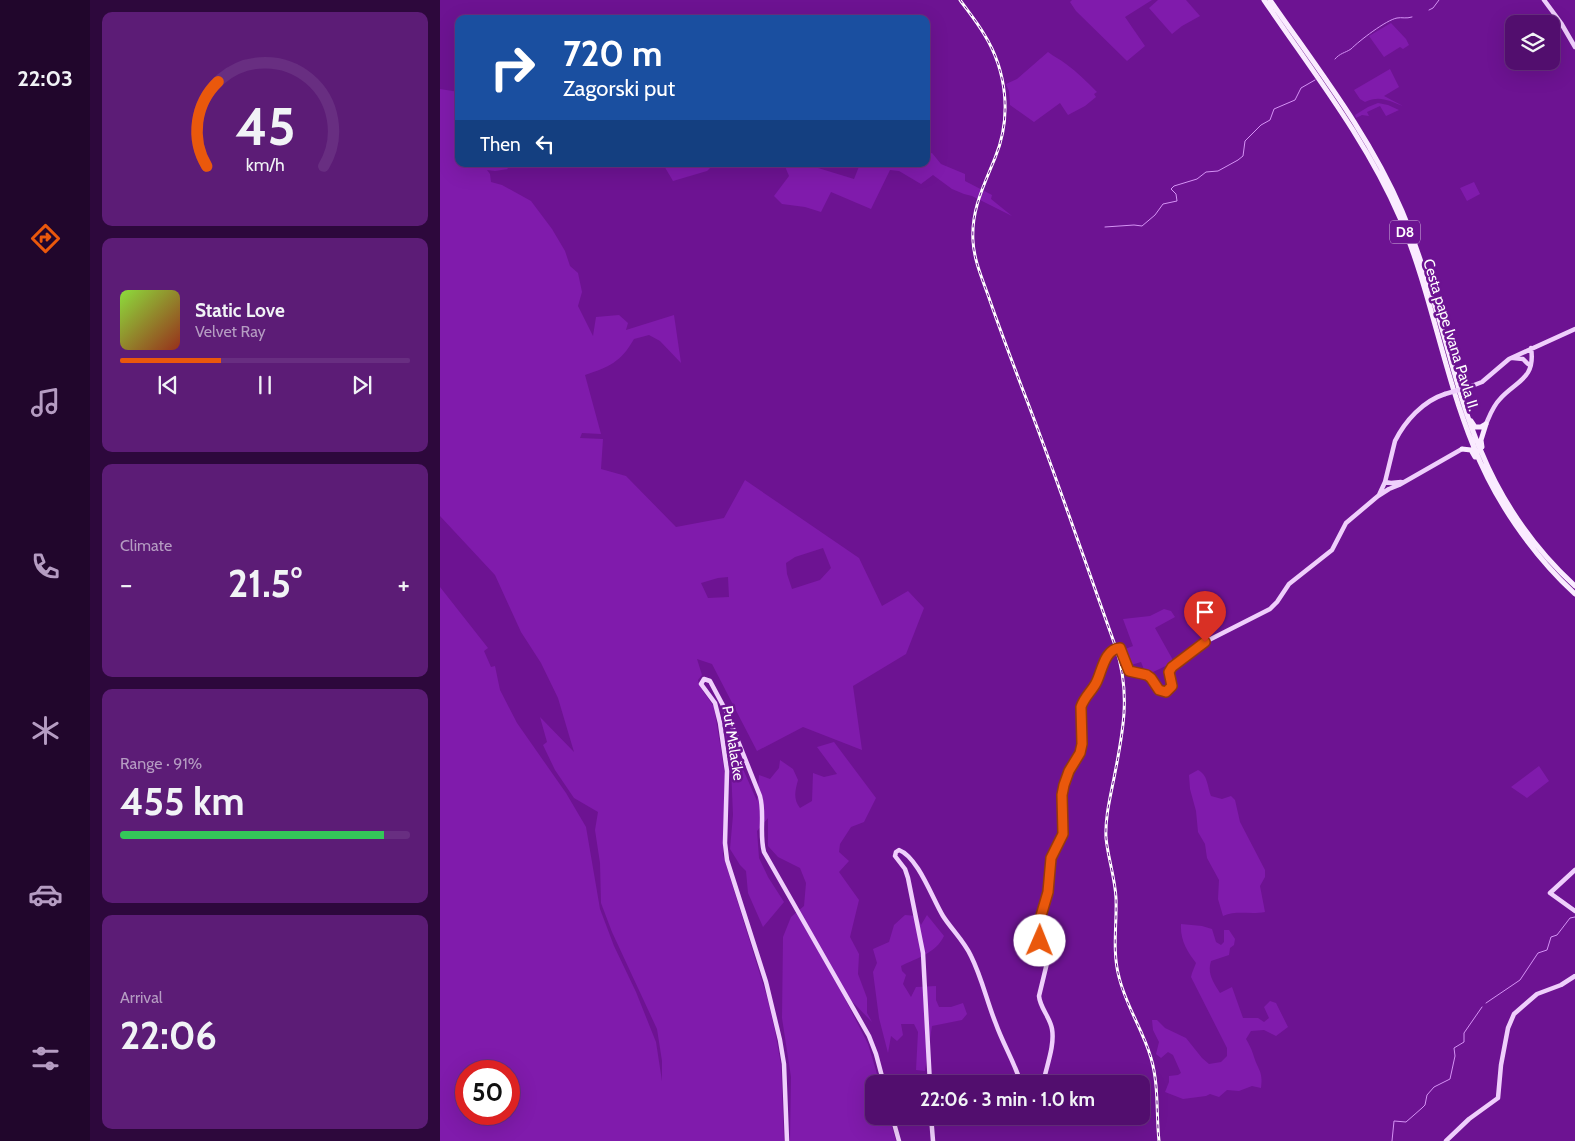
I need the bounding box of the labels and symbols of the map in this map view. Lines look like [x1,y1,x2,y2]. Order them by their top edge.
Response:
road number: D8 [1390,220,1420,243]
street label: Cesta pape Ivana Pavla II. [1419,257,1483,413]
pin [1184,591,1226,642]
street label: Put Malačke [718,704,748,782]
position arrow [1013,914,1065,966]
speed limit sign: 50 [455,1060,520,1125]

